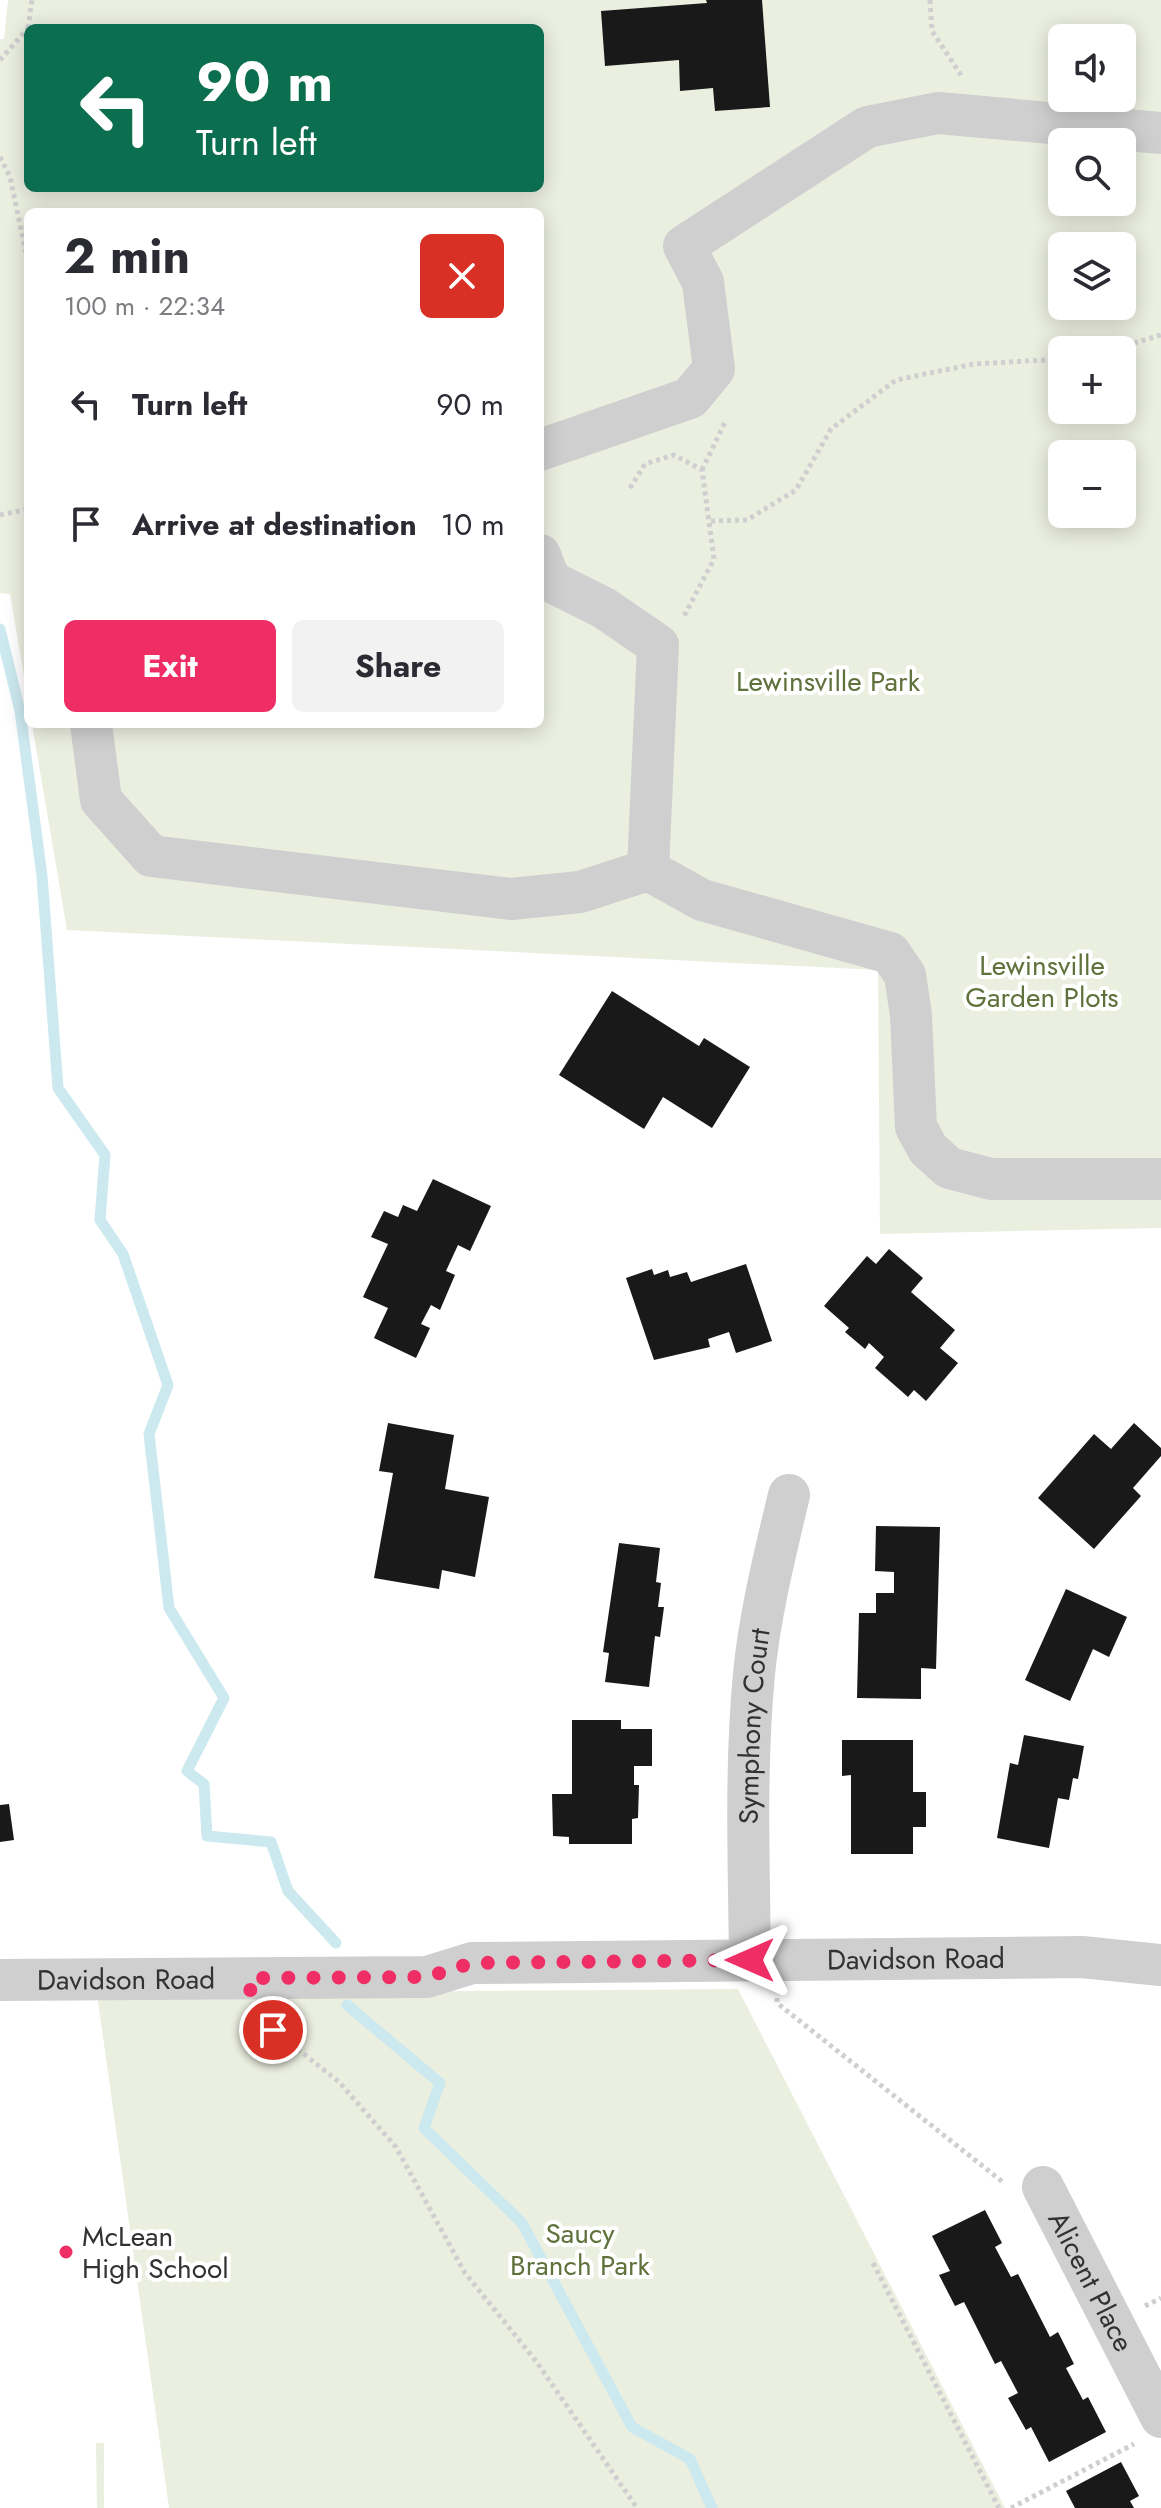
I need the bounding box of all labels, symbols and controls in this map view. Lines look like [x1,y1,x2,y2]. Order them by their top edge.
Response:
map controls [1048,24,1136,528]
button: sound [1048,24,1136,112]
text: 90 m [196,41,333,122]
icon: left [64,56,168,160]
text: Turn left [196,116,317,168]
button: search [1048,128,1136,216]
text: 2 min [64,222,190,291]
button: layers [1048,232,1136,320]
button: close [420,234,504,318]
text: 100 m · 22:34 [64,287,225,325]
button: + [1048,336,1136,424]
icon: left [64,382,108,426]
text: Turn left [132,383,247,426]
text: 90 m [436,383,504,426]
button: − [1048,440,1136,528]
icon: arrive [64,502,108,546]
text: Arrive at destination [132,503,417,546]
text: 10 m [441,503,505,546]
button: Exit [64,620,276,712]
button: Share [292,620,504,712]
park label: Lewinsville Park [736,661,921,702]
park label: Lewinsville Garden Plots [965,945,1119,1018]
street label: Symphony Court [728,1625,781,1824]
position arrow [708,1918,792,2002]
street label: Davidson Road [827,1938,1005,1981]
street label: Davidson Road [37,1958,215,2001]
pin [239,1996,307,2064]
icon: arrive [251,2008,295,2052]
street label: Alicent Place [1038,2204,1144,2359]
park label: Saucy Branch Park [510,2213,651,2286]
place label: McLean High School [82,2216,229,2289]
marker: McLean High School [57,2243,75,2261]

